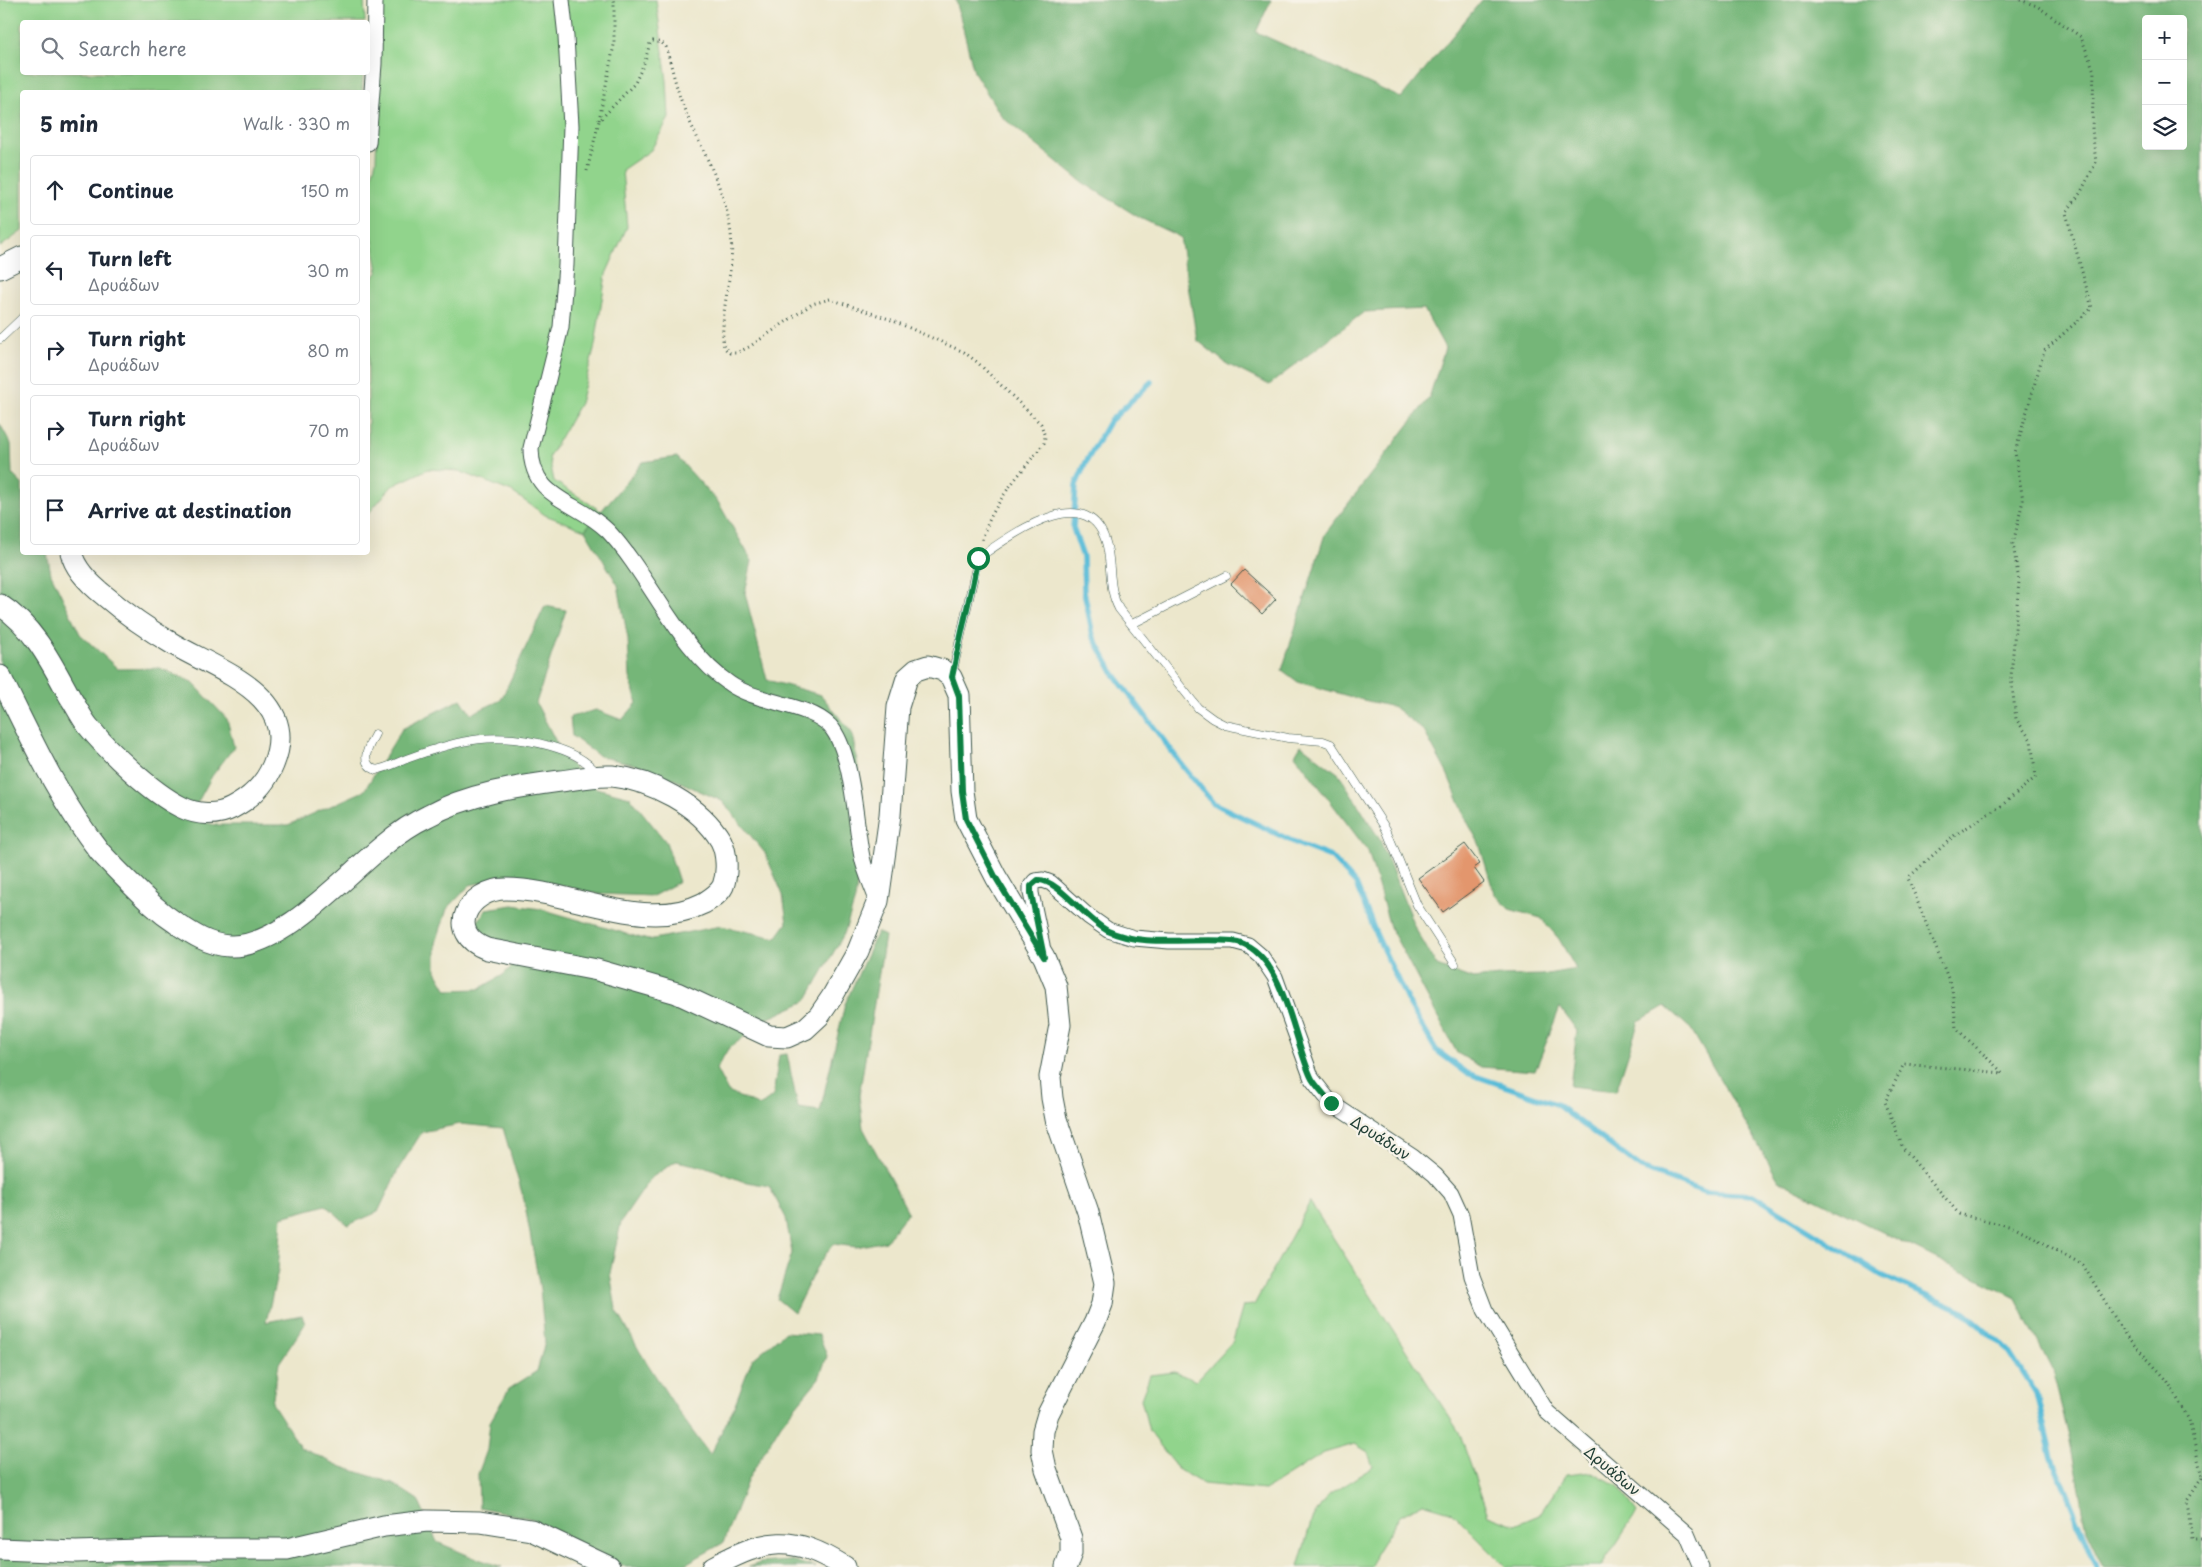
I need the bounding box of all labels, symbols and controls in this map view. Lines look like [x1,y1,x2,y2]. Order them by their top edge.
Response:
map controls [2142,15,2187,150]
button: + [2142,15,2187,60]
search box [20,20,370,75]
icon: search [38,34,66,62]
text: Search here [78,34,187,62]
button: − [2142,60,2187,105]
button: layers [2142,105,2187,150]
text: 5 min [40,107,98,139]
text: Walk · 330 m [243,111,350,135]
icon: ahead [41,176,69,204]
text: Continue [88,176,174,204]
text: 150 m [301,178,349,202]
text: Turn left [88,244,172,272]
icon: left [41,256,69,284]
text: 30 m [307,258,349,282]
text: Δρυάδων [88,272,160,296]
text: Turn right [88,324,186,352]
icon: right [41,336,69,364]
text: 80 m [307,338,349,362]
text: Δρυάδων [88,352,160,376]
text: Turn right [88,404,186,432]
icon: right [41,416,69,444]
text: 70 m [309,418,349,442]
text: Δρυάδων [88,432,160,456]
icon: arrive [41,496,69,524]
text: Arrive at destination [88,496,292,524]
route start [967,547,990,570]
route end [1320,1092,1343,1115]
street label: Δρυάδων [1346,1109,1416,1165]
street label: Δρυάδων [1580,1440,1646,1500]

